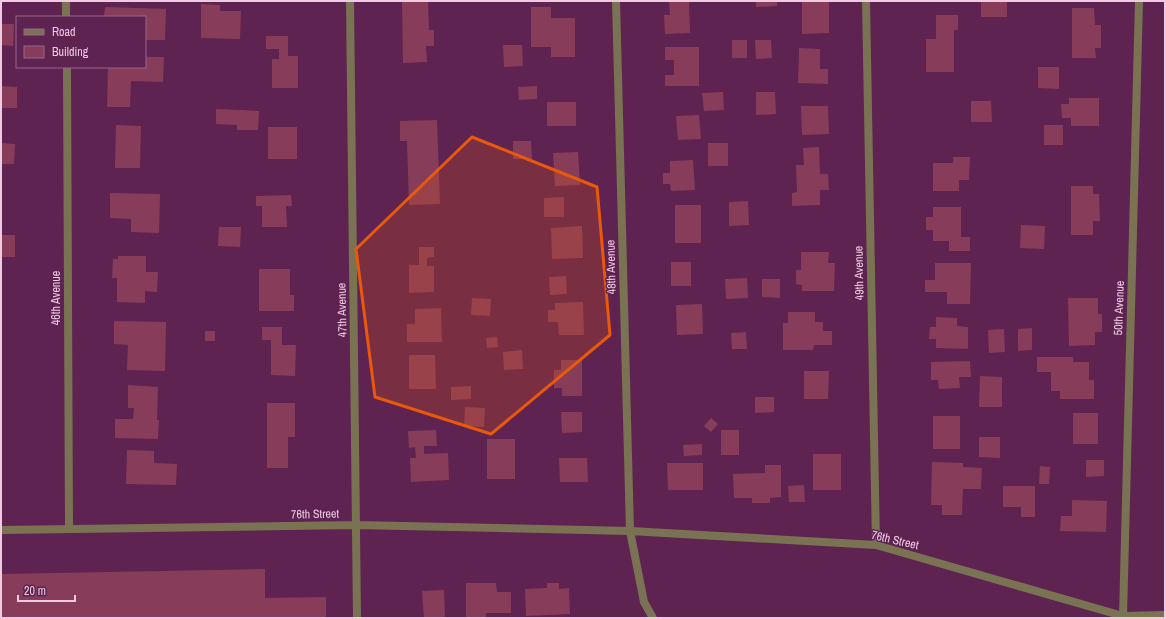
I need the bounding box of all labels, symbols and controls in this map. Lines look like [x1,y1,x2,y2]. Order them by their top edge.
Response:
legend [16,16,146,68]
text: Road [52,24,76,40]
text: Building [52,44,89,60]
street label: 48th Avenue [603,240,619,294]
street label: 49th Avenue [851,246,867,300]
street label: 46th Avenue [48,271,64,325]
street label: 50th Avenue [1110,280,1128,336]
street label: 47th Avenue [334,283,350,337]
street label: 76th Street [291,506,339,522]
street label: 76th Street [870,527,921,553]
scale bar [18,577,75,603]
text: 20 m [24,583,46,599]

